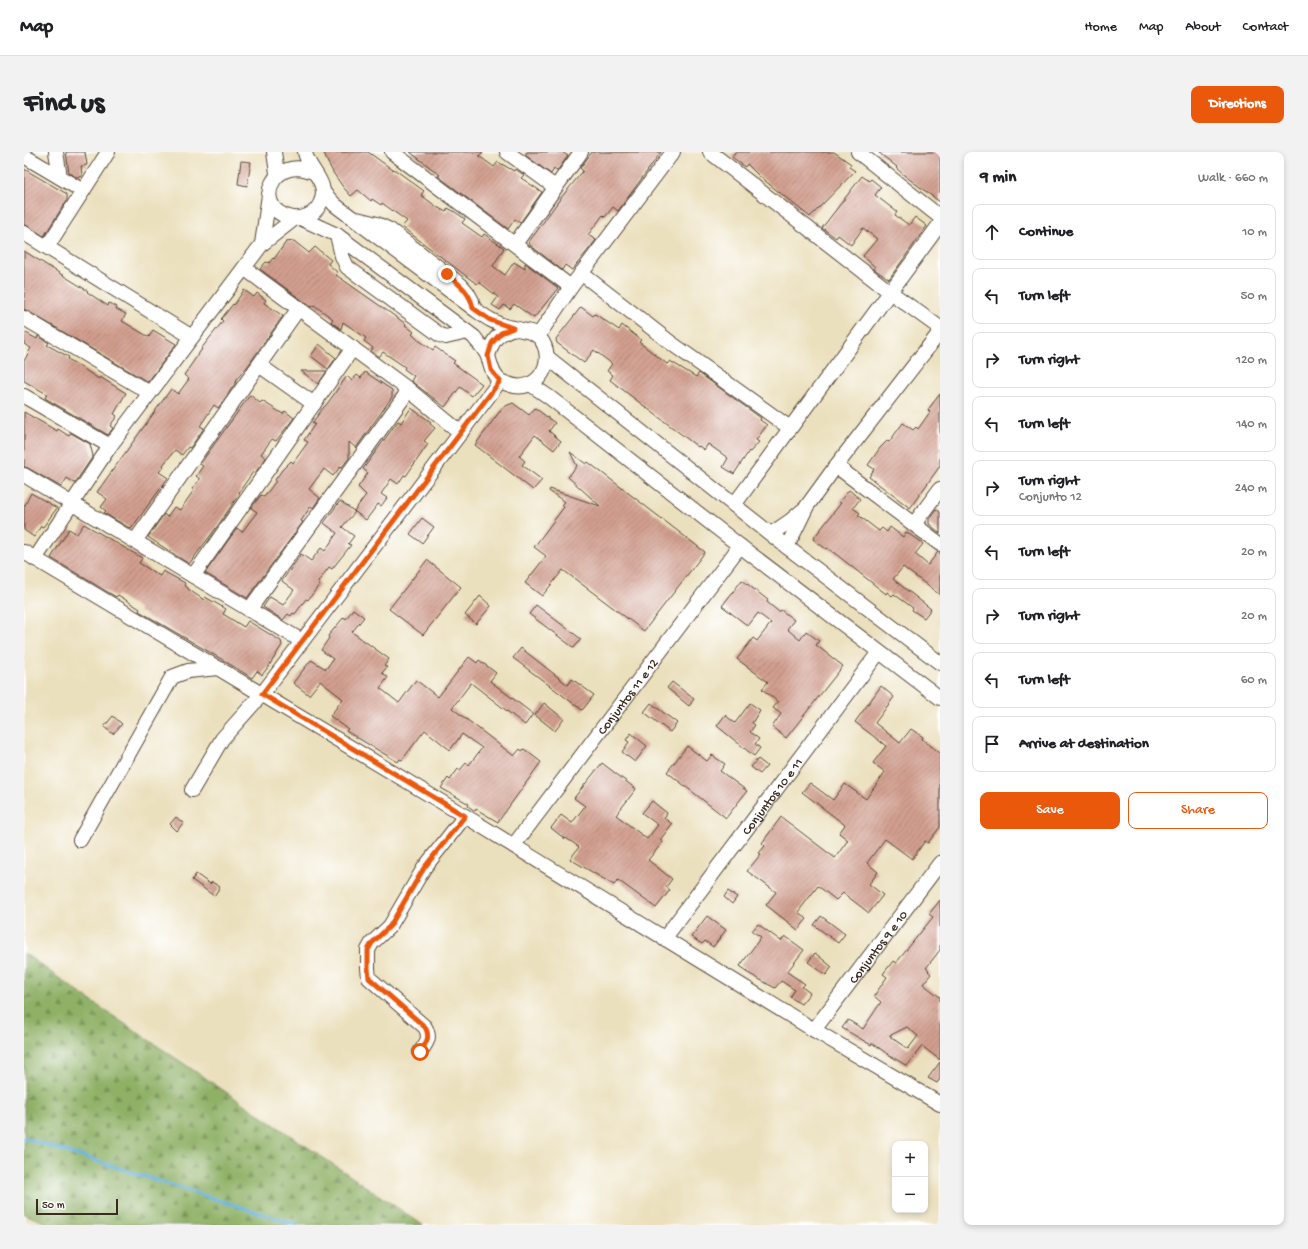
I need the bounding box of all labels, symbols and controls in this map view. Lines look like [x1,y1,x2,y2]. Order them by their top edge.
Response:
text: Map [20,16,53,39]
text: Home [1085,19,1117,36]
text: Map [1139,19,1163,36]
text: About [1185,19,1221,36]
text: Contact [1243,19,1288,36]
button: Directions [1191,86,1284,123]
text: Find us [24,88,104,121]
text: 9 min [980,168,1016,188]
text: Walk · 660 m [1198,171,1268,186]
icon: ahead [981,221,1003,243]
text: Continue [1019,223,1073,241]
text: 10 m [1242,225,1267,240]
route end [438,265,456,283]
icon: left [981,285,1003,307]
text: Turn left [1019,287,1070,305]
text: 50 m [1240,289,1267,304]
icon: right [981,349,1003,371]
text: Turn right [1019,351,1079,369]
text: 120 m [1236,353,1267,368]
icon: left [981,413,1003,435]
text: Turn left [1019,415,1070,433]
text: 140 m [1236,417,1267,432]
text: Turn right [1019,472,1079,490]
icon: right [981,477,1003,499]
text: 240 m [1235,481,1267,496]
text: Conjunto 12 [1019,490,1082,505]
icon: left [981,541,1003,563]
text: Turn left [1019,543,1070,561]
text: 20 m [1241,545,1267,560]
icon: right [981,605,1003,627]
text: Turn right [1019,607,1079,625]
text: 20 m [1241,609,1267,624]
street label: Conjuntos 11 e 12 [595,656,663,738]
icon: left [981,669,1003,691]
text: Turn left [1019,671,1070,689]
text: 60 m [1241,673,1267,688]
icon: arrive [981,733,1003,755]
text: Arrive at destination [1019,735,1149,753]
street label: Conjuntos 10 e 11 [740,756,807,839]
button: Save [980,792,1120,829]
button: Share [1128,792,1268,829]
street label: Conjuntos 9 e 10 [847,908,912,987]
route start [411,1043,429,1061]
map controls [892,1141,928,1213]
button: + [892,1141,928,1177]
button: − [892,1177,928,1213]
scale bar [36,1197,118,1216]
text: 50 m [42,1200,64,1212]

